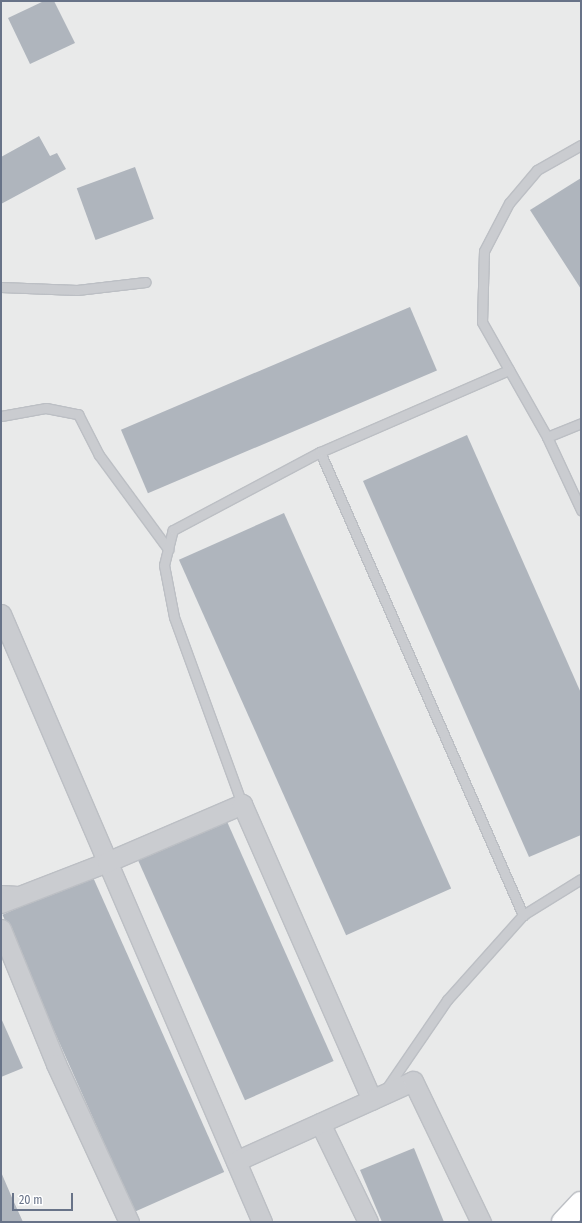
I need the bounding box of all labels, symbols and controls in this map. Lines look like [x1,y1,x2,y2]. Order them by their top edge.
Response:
scale bar [14,1185,75,1211]
text: 20 m [19,1193,43,1207]

